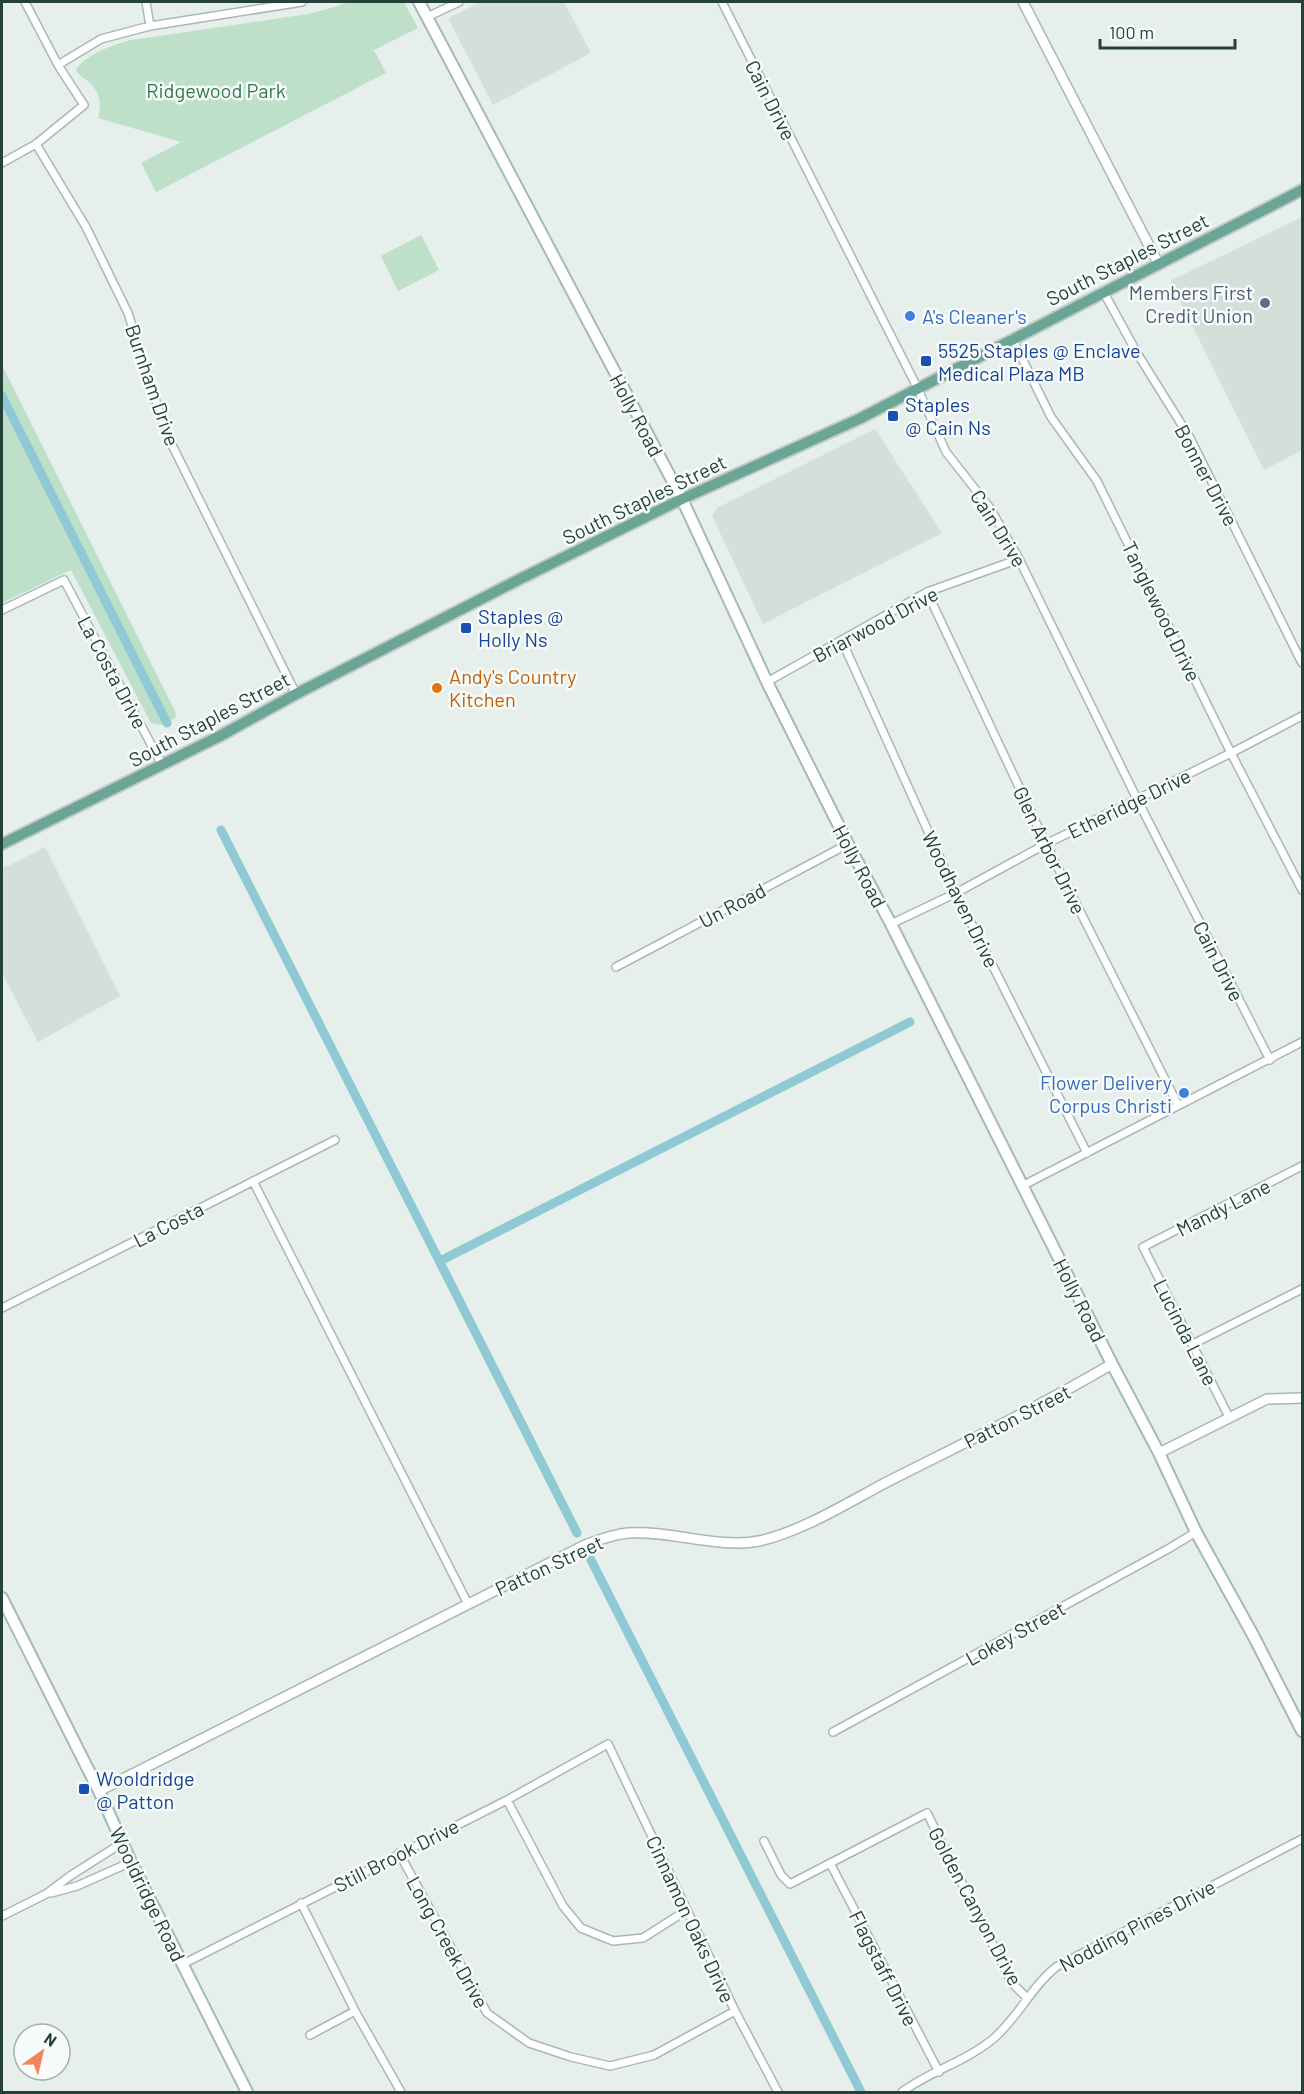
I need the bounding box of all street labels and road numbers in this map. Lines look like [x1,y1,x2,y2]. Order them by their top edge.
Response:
street label: Cain Drive [741,56,801,144]
street label: South Staples Street [1042,208,1212,310]
street label: Burnham Drive [121,321,185,449]
street label: Holly Road [605,369,669,461]
street label: Bonner Drive [1170,420,1244,530]
street label: South Staples Street [558,449,730,549]
street label: Cain Drive [966,485,1032,571]
street label: Tanglewood Drive [1118,537,1206,685]
street label: Briarwood Drive [808,581,942,667]
street label: La Costa Drive [73,612,153,732]
street label: South Staples Street [124,666,294,772]
street label: Etheridge Drive [1064,763,1194,843]
street label: Glen Arbor Drive [1009,782,1091,918]
street label: Holly Road [828,820,892,912]
street label: Woodhaven Drive [917,827,1005,971]
street label: Un Road [695,878,769,932]
street label: Cain Drive [1189,917,1249,1005]
street label: Mandy Lane [1172,1173,1274,1241]
street label: La Costa [129,1196,207,1252]
street label: Holly Road [1049,1254,1111,1346]
street label: Lucinda Lane [1149,1275,1223,1389]
street label: Patton Street [960,1379,1074,1453]
street label: Patton Street [491,1530,607,1600]
street label: Lokey Street [961,1596,1069,1670]
street label: Still Brook Drive [329,1813,463,1897]
street label: Wooldridge Road [105,1823,191,1965]
street label: Golden Canyon Drive [924,1823,1028,1989]
street label: Cinnamon Oaks Drive [642,1832,740,2006]
street label: Long Creek Drive [402,1872,494,2012]
street label: Nodding Pines Drive [1055,1874,1219,1976]
street label: Flagstaff Drive [845,1906,923,2030]

